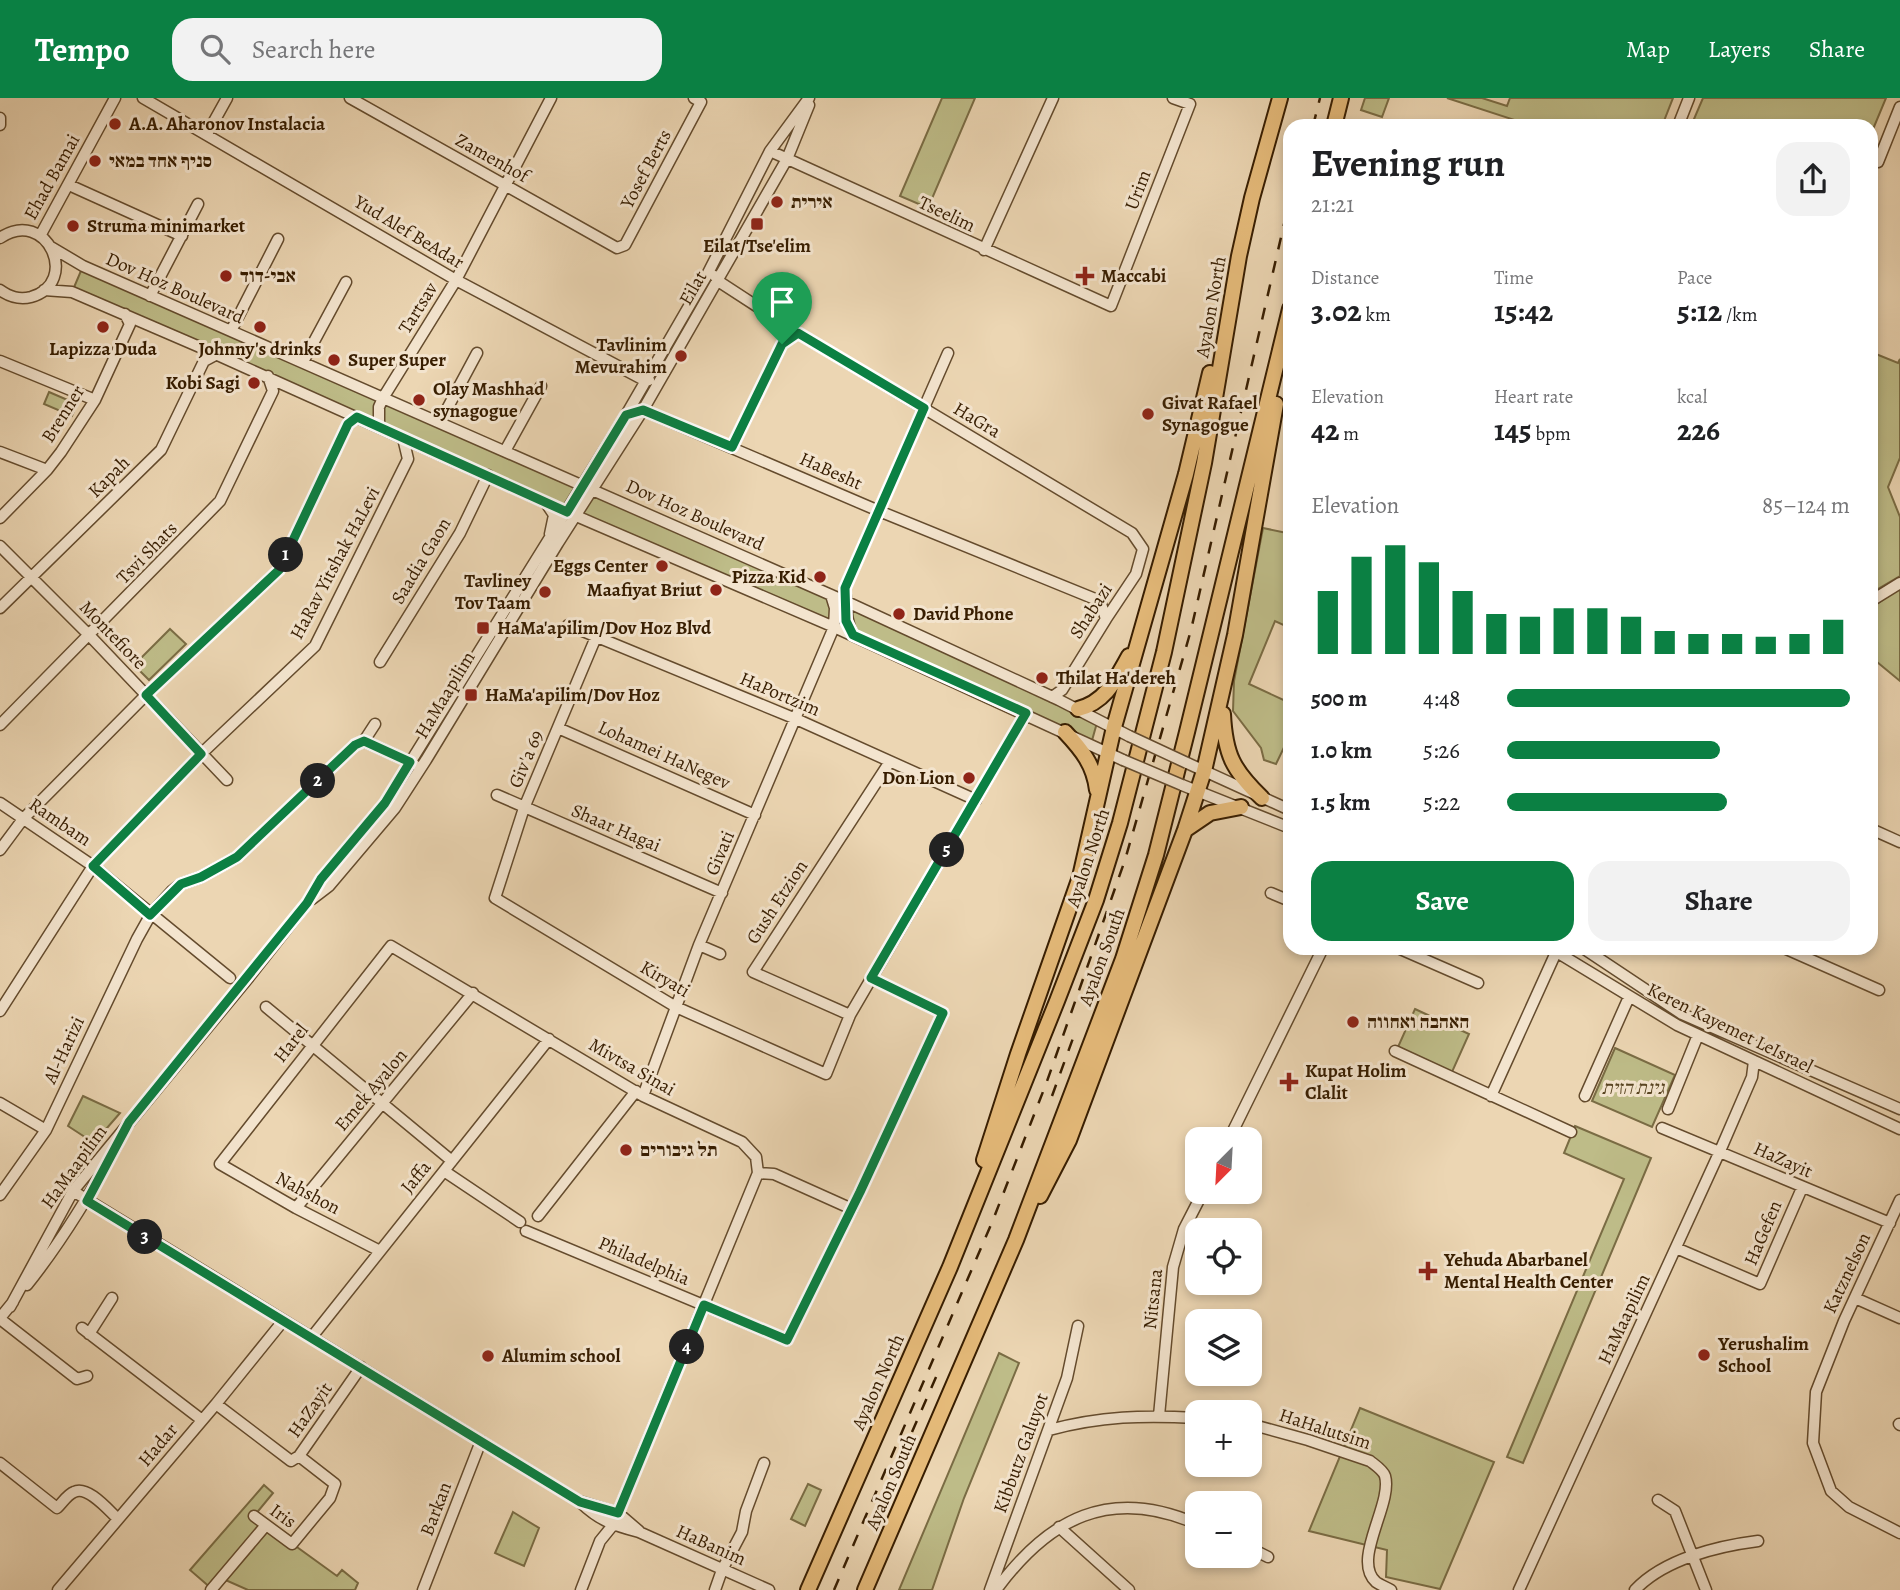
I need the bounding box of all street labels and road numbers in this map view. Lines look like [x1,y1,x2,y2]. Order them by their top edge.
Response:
street label: Yosef Berts [614,125,678,214]
street label: Zamenhof [451,127,536,190]
street label: Ehad Bamai [18,129,86,225]
street label: Urim [1119,166,1158,214]
street label: Yud Alef BeAdar [348,188,469,275]
street label: Tseelim [914,190,980,239]
street label: Dov Hoz Boulevard [102,246,249,330]
street label: Ayalon North [1189,254,1233,361]
street label: Eilat [673,266,713,310]
street label: Tartsav [392,277,444,339]
street label: Brenner [35,380,91,448]
street label: HaGra [948,396,1006,444]
street label: HaBesht [796,446,866,496]
street label: Kapah [82,450,136,504]
street label: Dov Hoz Boulevard [622,473,769,557]
street label: HaRav Yitshak HaLevi [284,482,386,644]
street label: Saadia Gaon [385,513,457,609]
street label: Tsvi Shats [111,516,183,590]
street label: Shabazi [1063,578,1119,644]
street label: Montefiore [74,595,152,675]
street label: HaMaapilim [409,646,481,744]
street label: HaPortzim [736,665,824,723]
street label: Lohamei HaNegev [594,714,735,796]
street label: Giv'a 69 [502,726,550,792]
street label: Rambam [24,792,97,853]
street label: Shaar Hagai [567,797,665,859]
street label: Ayalon North [1059,805,1116,912]
street label: Givati [699,827,741,879]
street label: Gush Etzion [740,855,814,949]
street label: Ayalon South [1072,905,1132,1010]
street label: Kiryati [635,954,695,1004]
street label: Keren Kayemet LeIsrael [1643,976,1818,1080]
street label: Al-Harizi [37,1012,91,1089]
street label: Harel [268,1018,315,1068]
street label: Mivtsa Sinai [584,1032,680,1102]
street label: Emek Ayalon [329,1043,413,1137]
street label: HaMaapilim [35,1120,113,1214]
street label: HaZayit [1749,1135,1817,1185]
street label: Jaffa [395,1155,437,1199]
street label: Nahshon [271,1165,345,1221]
street label: HaGefen [1738,1196,1788,1270]
street label: Katznelson [1817,1228,1877,1318]
street label: Philadelphia [594,1230,694,1292]
street label: Nitsana [1137,1267,1169,1331]
street label: HaMaapilim [1592,1269,1656,1369]
street label: Ayalon North [845,1330,911,1435]
street label: HaZayit [282,1377,338,1443]
street label: Kibbutz Galuyot [987,1389,1055,1517]
street label: HaHalutsim [1276,1402,1374,1456]
street label: Hadar [132,1418,184,1472]
street label: Ayalon South [859,1430,923,1535]
street label: Barkan [414,1478,458,1540]
street label: Iris [264,1498,302,1534]
street label: HaBanim [672,1518,750,1572]

